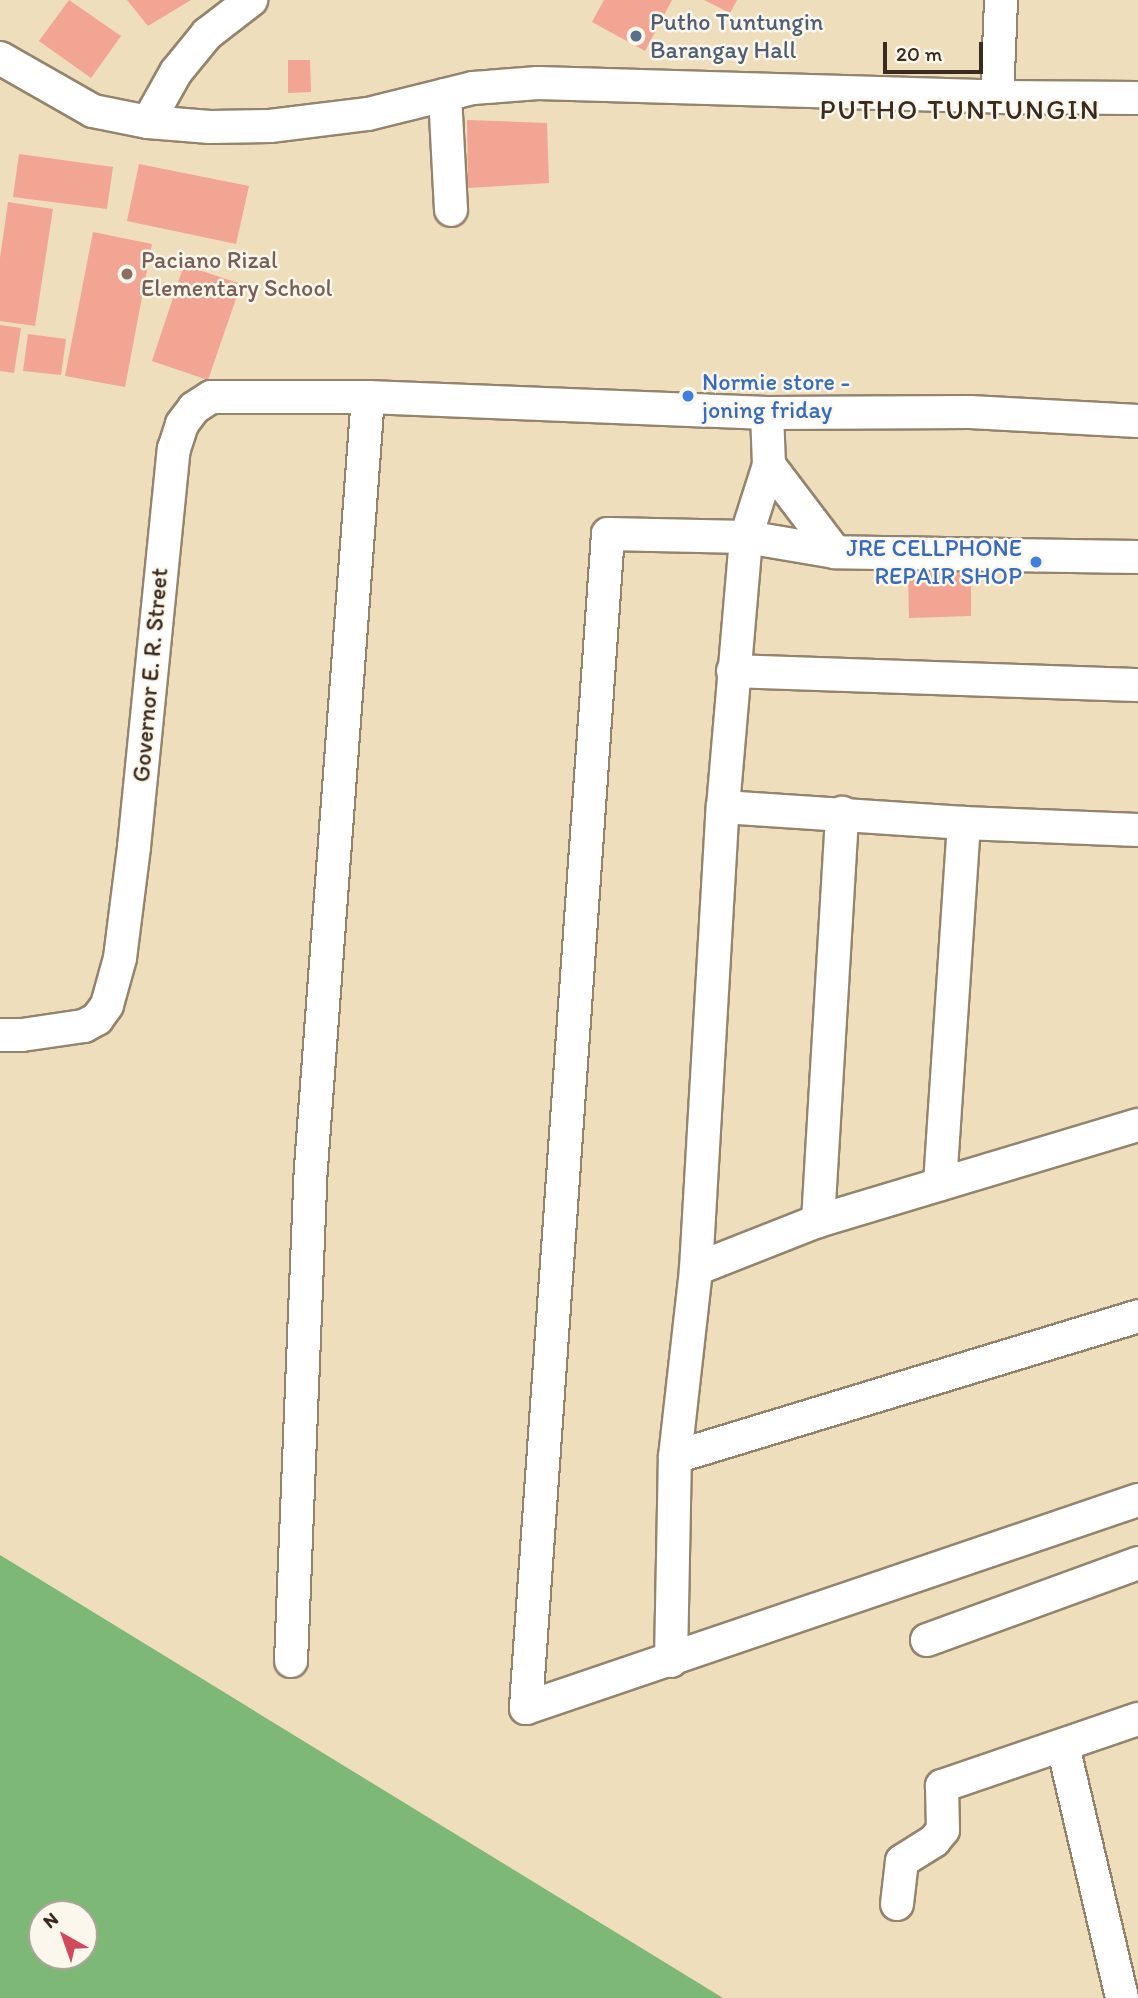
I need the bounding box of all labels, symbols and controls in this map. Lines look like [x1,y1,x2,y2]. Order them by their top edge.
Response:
place label: Putho Tuntungin Barangay Hall [650,8,821,64]
marker: Putho Tuntungin Barangay Hall [628,28,644,44]
scale bar [886,28,986,72]
text: 20 m [896,41,942,66]
district label: PUTHO TUNTUNGIN [821,92,1099,126]
place label: Paciano Rizal Elementary School [141,246,332,302]
marker: Paciano Rizal Elementary School [119,266,135,282]
place label: Normie store - joning friday [702,368,850,424]
marker: Normie store - joning friday [680,388,696,404]
place label: JRE CELLPHONE REPAIR SHOP [847,534,1022,590]
marker: JRE CELLPHONE REPAIR SHOP [1028,554,1044,570]
street label: Governor E. R. Street [126,567,174,783]
north arrow [28,1900,98,1970]
text: N [38,1907,63,1933]

